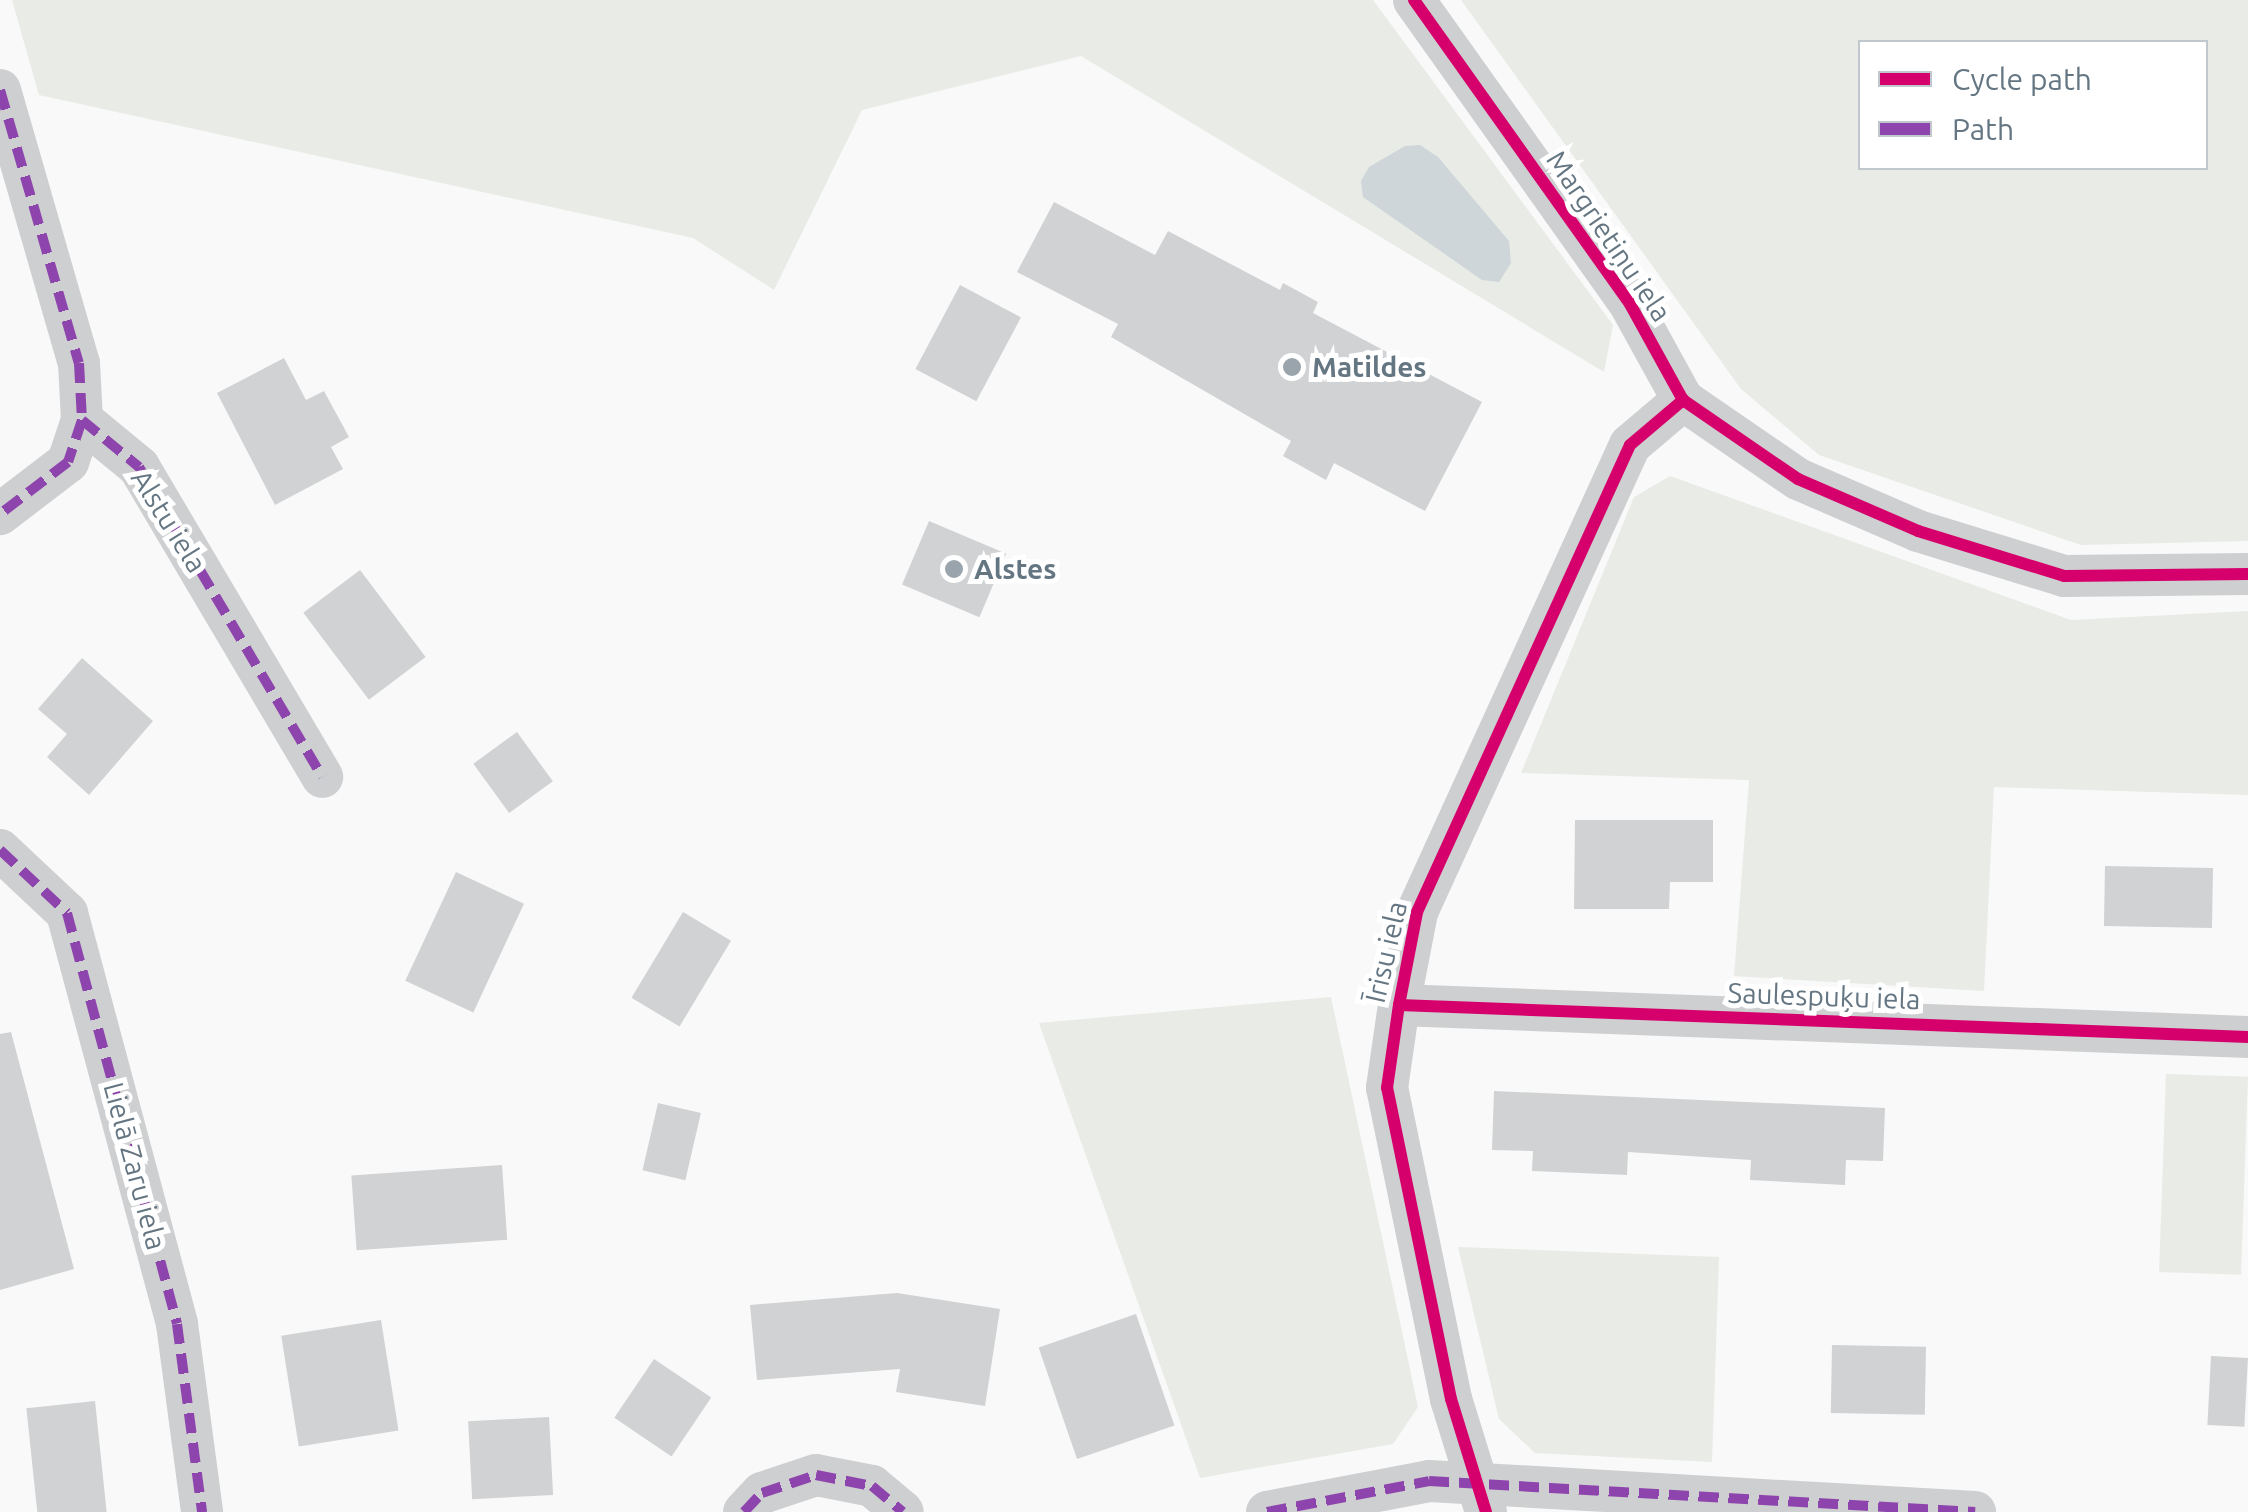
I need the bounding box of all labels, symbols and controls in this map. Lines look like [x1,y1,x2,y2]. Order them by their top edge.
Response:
legend [1858,40,2208,170]
text: Cycle path [1952,62,2092,96]
text: Path [1952,112,2014,146]
street label: Margrietiņu iela [1540,144,1678,328]
place label: Matildes [1312,350,1427,384]
marker: Matildes [1281,356,1303,378]
street label: Alstu iela [124,463,214,579]
place label: Alstes [974,552,1056,586]
marker: Alstes [943,558,965,580]
street label: Īrisu iela [1358,898,1414,1006]
street label: Saulespuķu iela [1727,976,1921,1016]
street label: Lielā Zaru iela [97,1079,173,1253]

